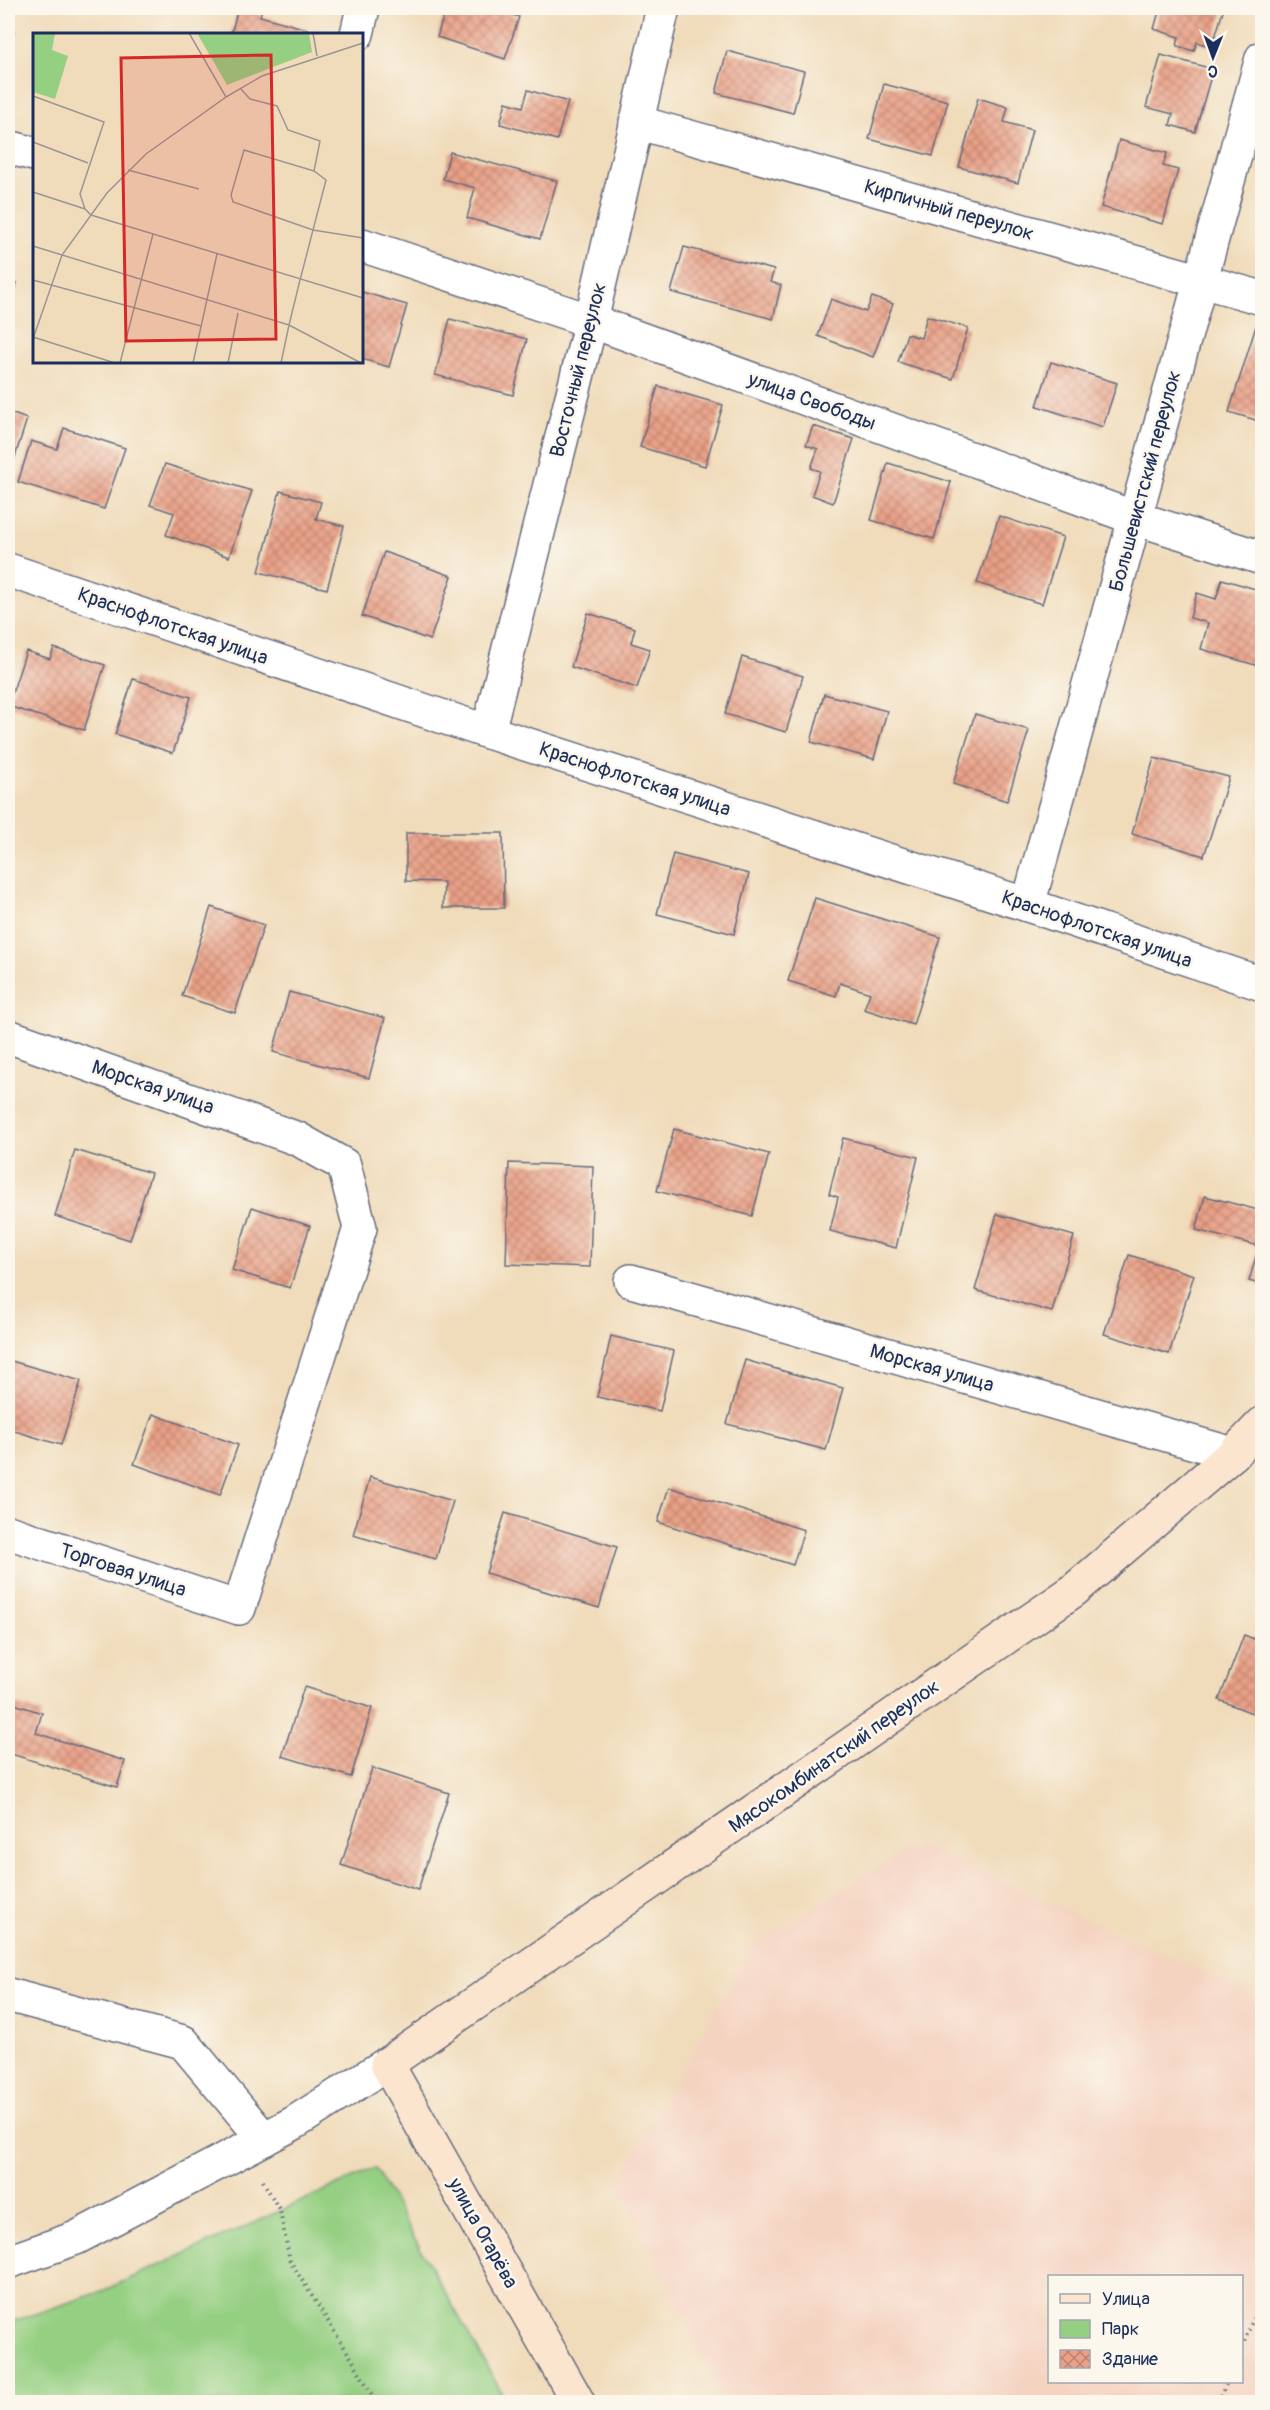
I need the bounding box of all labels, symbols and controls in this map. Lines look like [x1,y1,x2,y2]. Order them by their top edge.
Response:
north arrow [1183,27,1243,87]
inset map [33,33,363,363]
text: С [1208,61,1218,81]
street label: Кирпичный переулок [861,174,1037,246]
street label: Восточный переулок [544,280,612,460]
street label: улица Свободы [744,366,879,436]
street label: Большевистский переулок [1103,368,1187,594]
street label: Краснофлотская улица [74,582,272,670]
street label: Краснофлотская улица [536,736,734,822]
street label: Краснофлотская улица [998,885,1196,973]
street label: Морская улица [88,1054,218,1120]
street label: Морская улица [867,1338,997,1398]
street label: Торговая улица [57,1538,189,1602]
street label: Мясокомбинатский переулок [724,1674,944,1838]
street label: улица Огарёва [442,2173,524,2293]
legend [1048,2275,1243,2383]
text: Улица [1102,2288,1150,2311]
text: Парк [1102,2318,1139,2341]
text: Здание [1102,2348,1158,2371]

